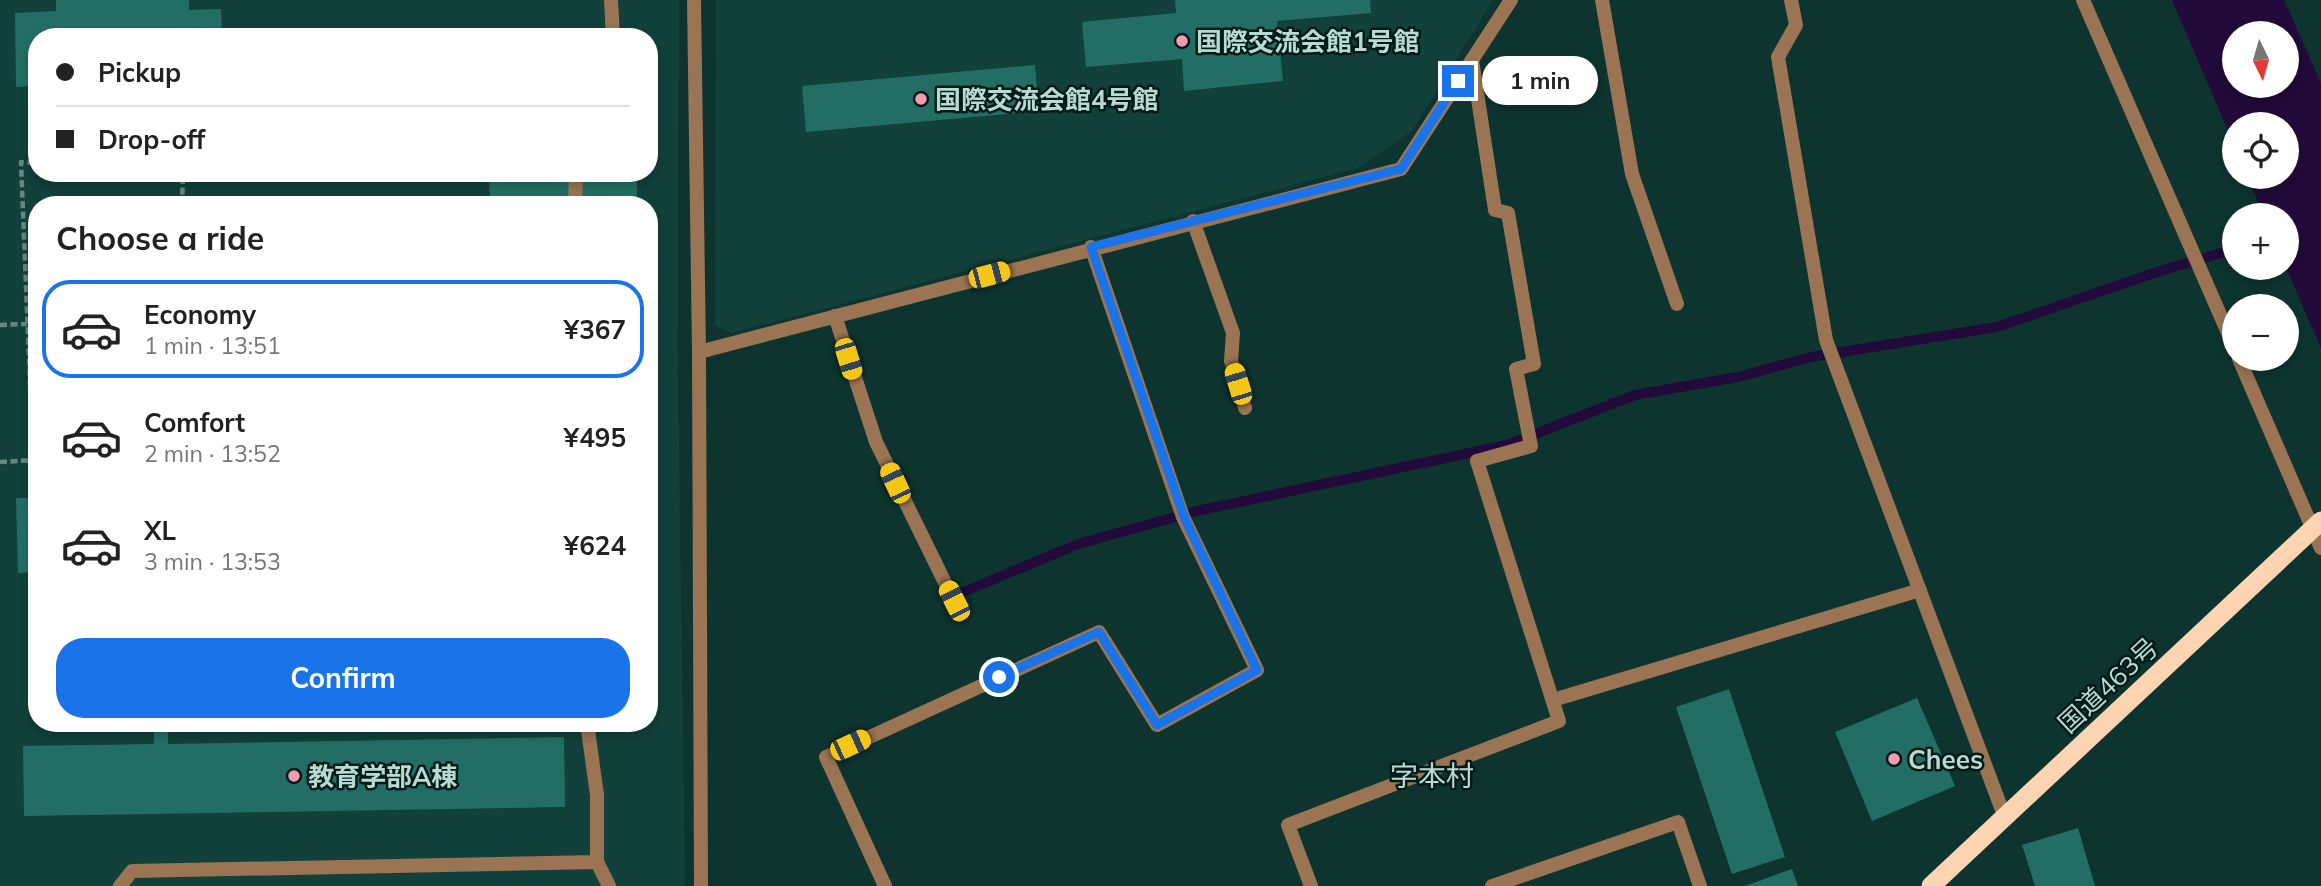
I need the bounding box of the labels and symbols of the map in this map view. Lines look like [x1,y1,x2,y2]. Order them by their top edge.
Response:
north arrow [2222,21,2300,98]
place label: 国際交流会館1号館 [1196,25,1420,58]
marker: 国際交流会館1号館 [1174,33,1190,49]
callout: 1 min [1482,56,1598,106]
route end [1442,65,1474,97]
place label: 国際交流会館4号館 [935,83,1159,116]
marker: 国際交流会館4号館 [913,91,929,107]
car [966,259,1013,291]
car [832,336,865,382]
car [1222,361,1255,407]
car [877,460,914,506]
car [936,578,973,624]
street label: 国道463号 [2051,630,2165,740]
route start [983,661,1015,693]
car [827,727,874,763]
place label: Chees [1908,743,1983,776]
marker: Chees [1886,751,1902,767]
district label: 字本村 [1390,758,1474,793]
place label: 教育学部A棟 [308,760,458,793]
marker: 教育学部A棟 [286,768,302,784]

